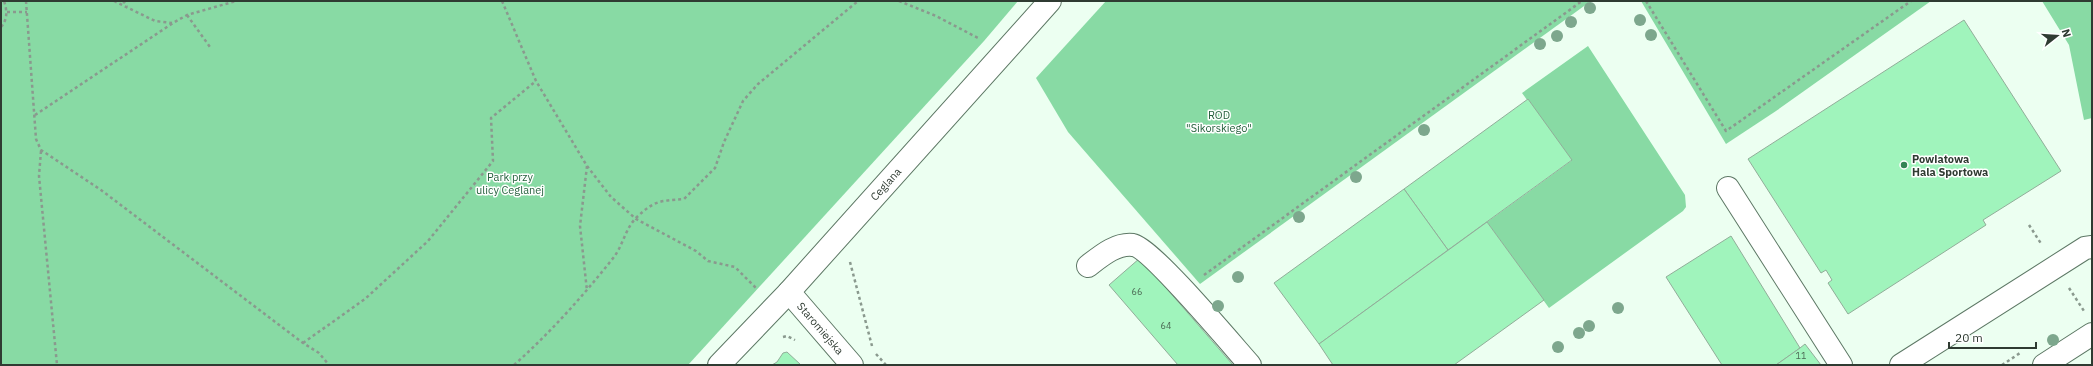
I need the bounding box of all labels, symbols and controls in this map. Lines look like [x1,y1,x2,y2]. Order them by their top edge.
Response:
north arrow [2037,16,2077,56]
text: N [2059,27,2074,39]
park label: ROD "Sikorskiego" [1186,108,1252,135]
place label: Powiatowa Hala Sportowa [1912,152,1988,179]
marker: Powiatowa Hala Sportowa [1899,160,1909,170]
street label: Ceglana [867,165,904,204]
park label: Park przy ulicy Ceglanej [476,170,544,197]
house number: 66 [1132,286,1142,297]
street label: Staromiejska [794,299,847,357]
house number: 64 [1161,320,1171,331]
scale bar [1949,324,2036,350]
text: 20 m [1955,330,1983,345]
house number: 11 [1796,350,1806,361]

